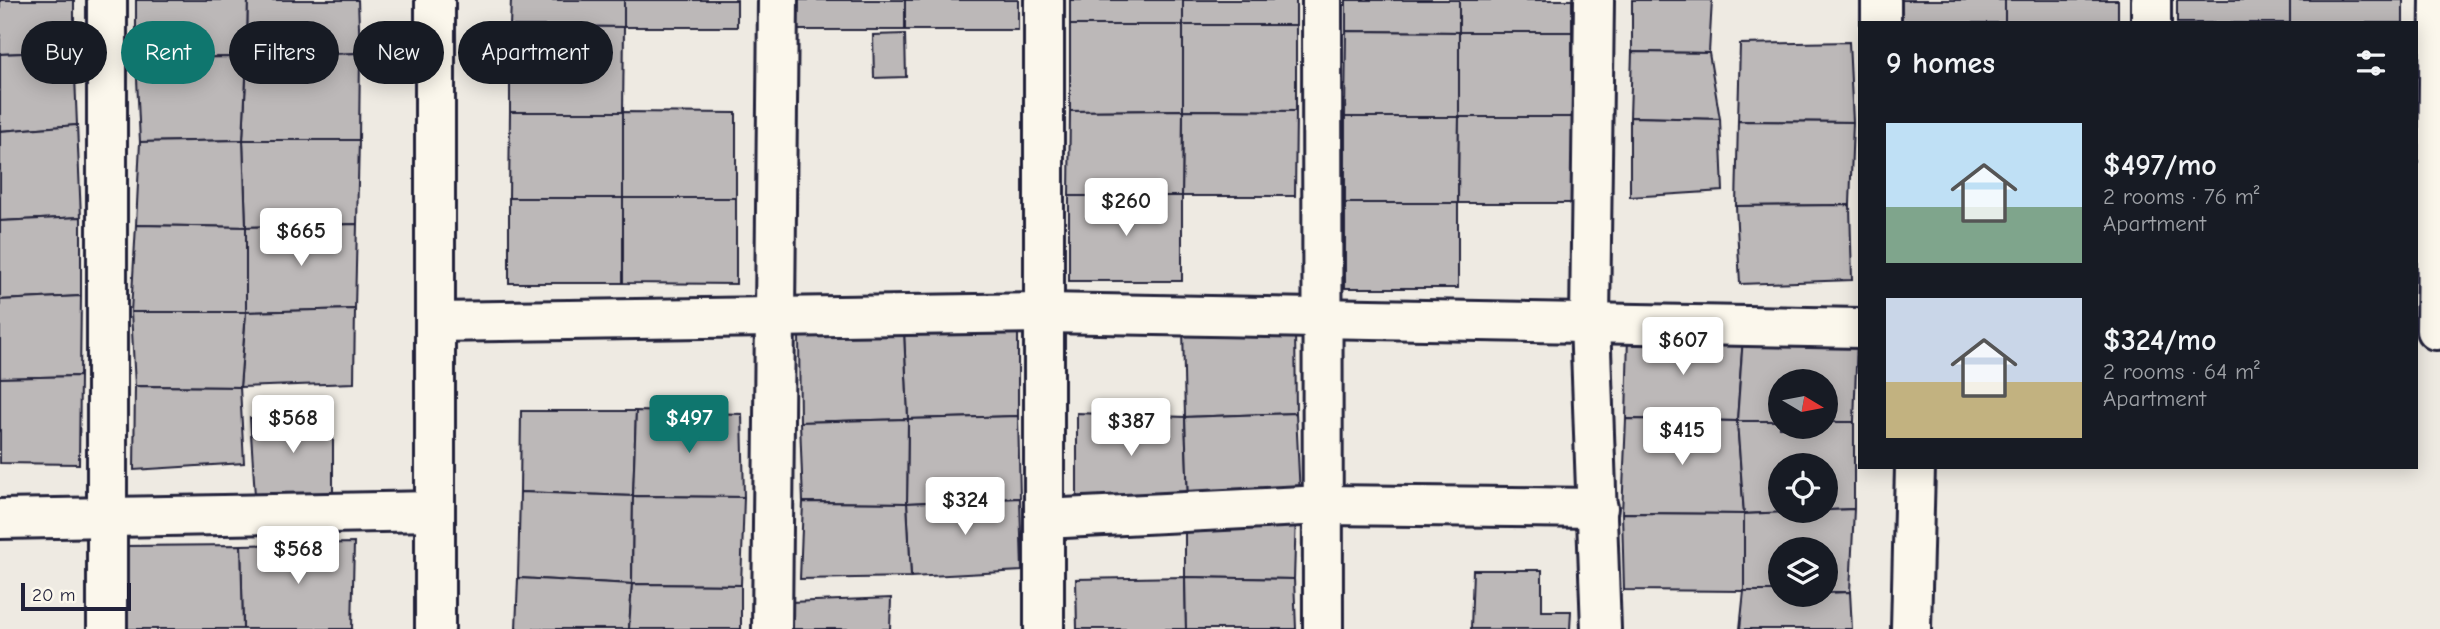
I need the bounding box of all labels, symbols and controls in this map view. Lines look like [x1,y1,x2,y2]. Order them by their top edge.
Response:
chip: Buy [21,21,107,84]
chip: Rent [121,21,215,84]
chip: Filters [229,21,339,84]
chip: New [353,21,444,84]
chip: Apartment [458,21,613,84]
icon: filters [2352,44,2390,82]
text: 9 homes [1886,46,1995,81]
text: $497/mo [2103,148,2217,183]
icon: home [1942,151,2026,235]
pin: $260 [1085,178,1167,238]
text: 2 rooms · 76 m² [2103,183,2259,210]
text: $260 [1101,187,1151,214]
pin: $665 [260,208,342,268]
text: Apartment [2103,210,2206,237]
text: $665 [276,217,326,244]
pin: $607 [1642,318,1724,377]
text: $324/mo [2103,323,2217,358]
text: $607 [1658,326,1708,353]
icon: home [1942,326,2026,410]
text: 2 rooms · 64 m² [2103,358,2260,385]
north arrow [1768,369,1838,439]
map controls [1768,369,1838,607]
text: Apartment [2103,385,2206,412]
pin: $568 [252,396,334,455]
pin: $497 [648,396,730,455]
pin: $387 [1090,398,1172,458]
text: $568 [268,404,318,431]
text: $497 [665,404,713,431]
text: $387 [1107,407,1155,434]
pin: $415 [1641,407,1723,467]
text: $415 [1659,416,1705,443]
button: locate [1768,453,1838,523]
pin: $324 [924,477,1006,537]
text: $324 [942,486,988,513]
pin: $568 [257,526,339,586]
text: $568 [273,535,323,562]
button: layers [1768,537,1838,607]
scale bar [21,580,131,612]
text: 20 m [32,584,76,606]

